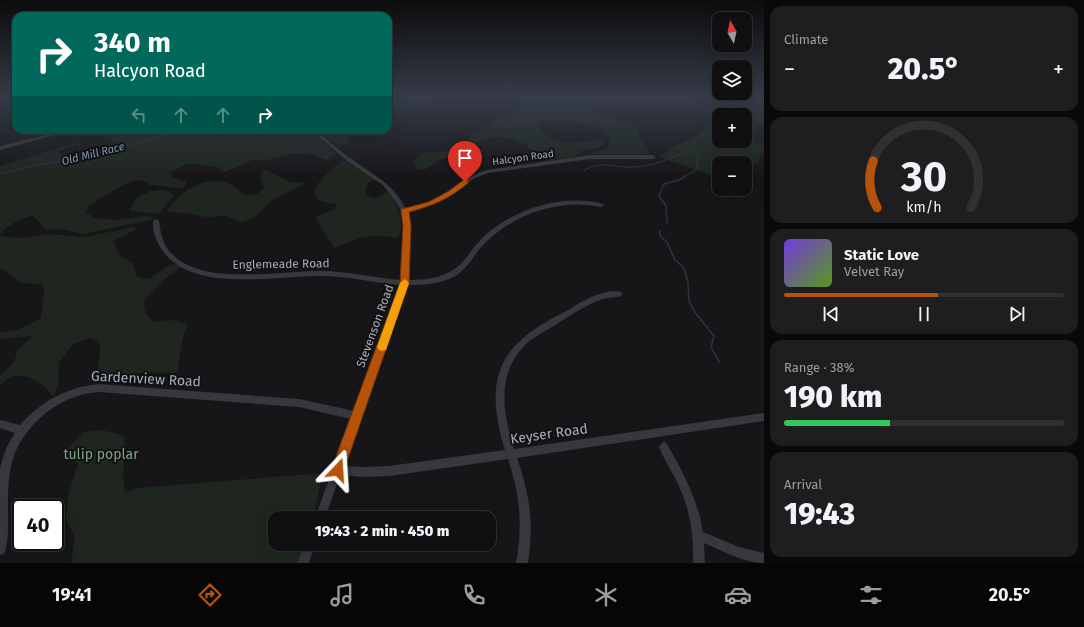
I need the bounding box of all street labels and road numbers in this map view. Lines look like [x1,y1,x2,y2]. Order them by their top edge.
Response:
street label: Halcyon Road [491,148,555,168]
street label: Englemeade Road [232,256,330,272]
street label: Stevenson Road [354,283,396,369]
street label: Gardenview Road [91,368,201,390]
street label: Keyser Road [509,420,589,448]

